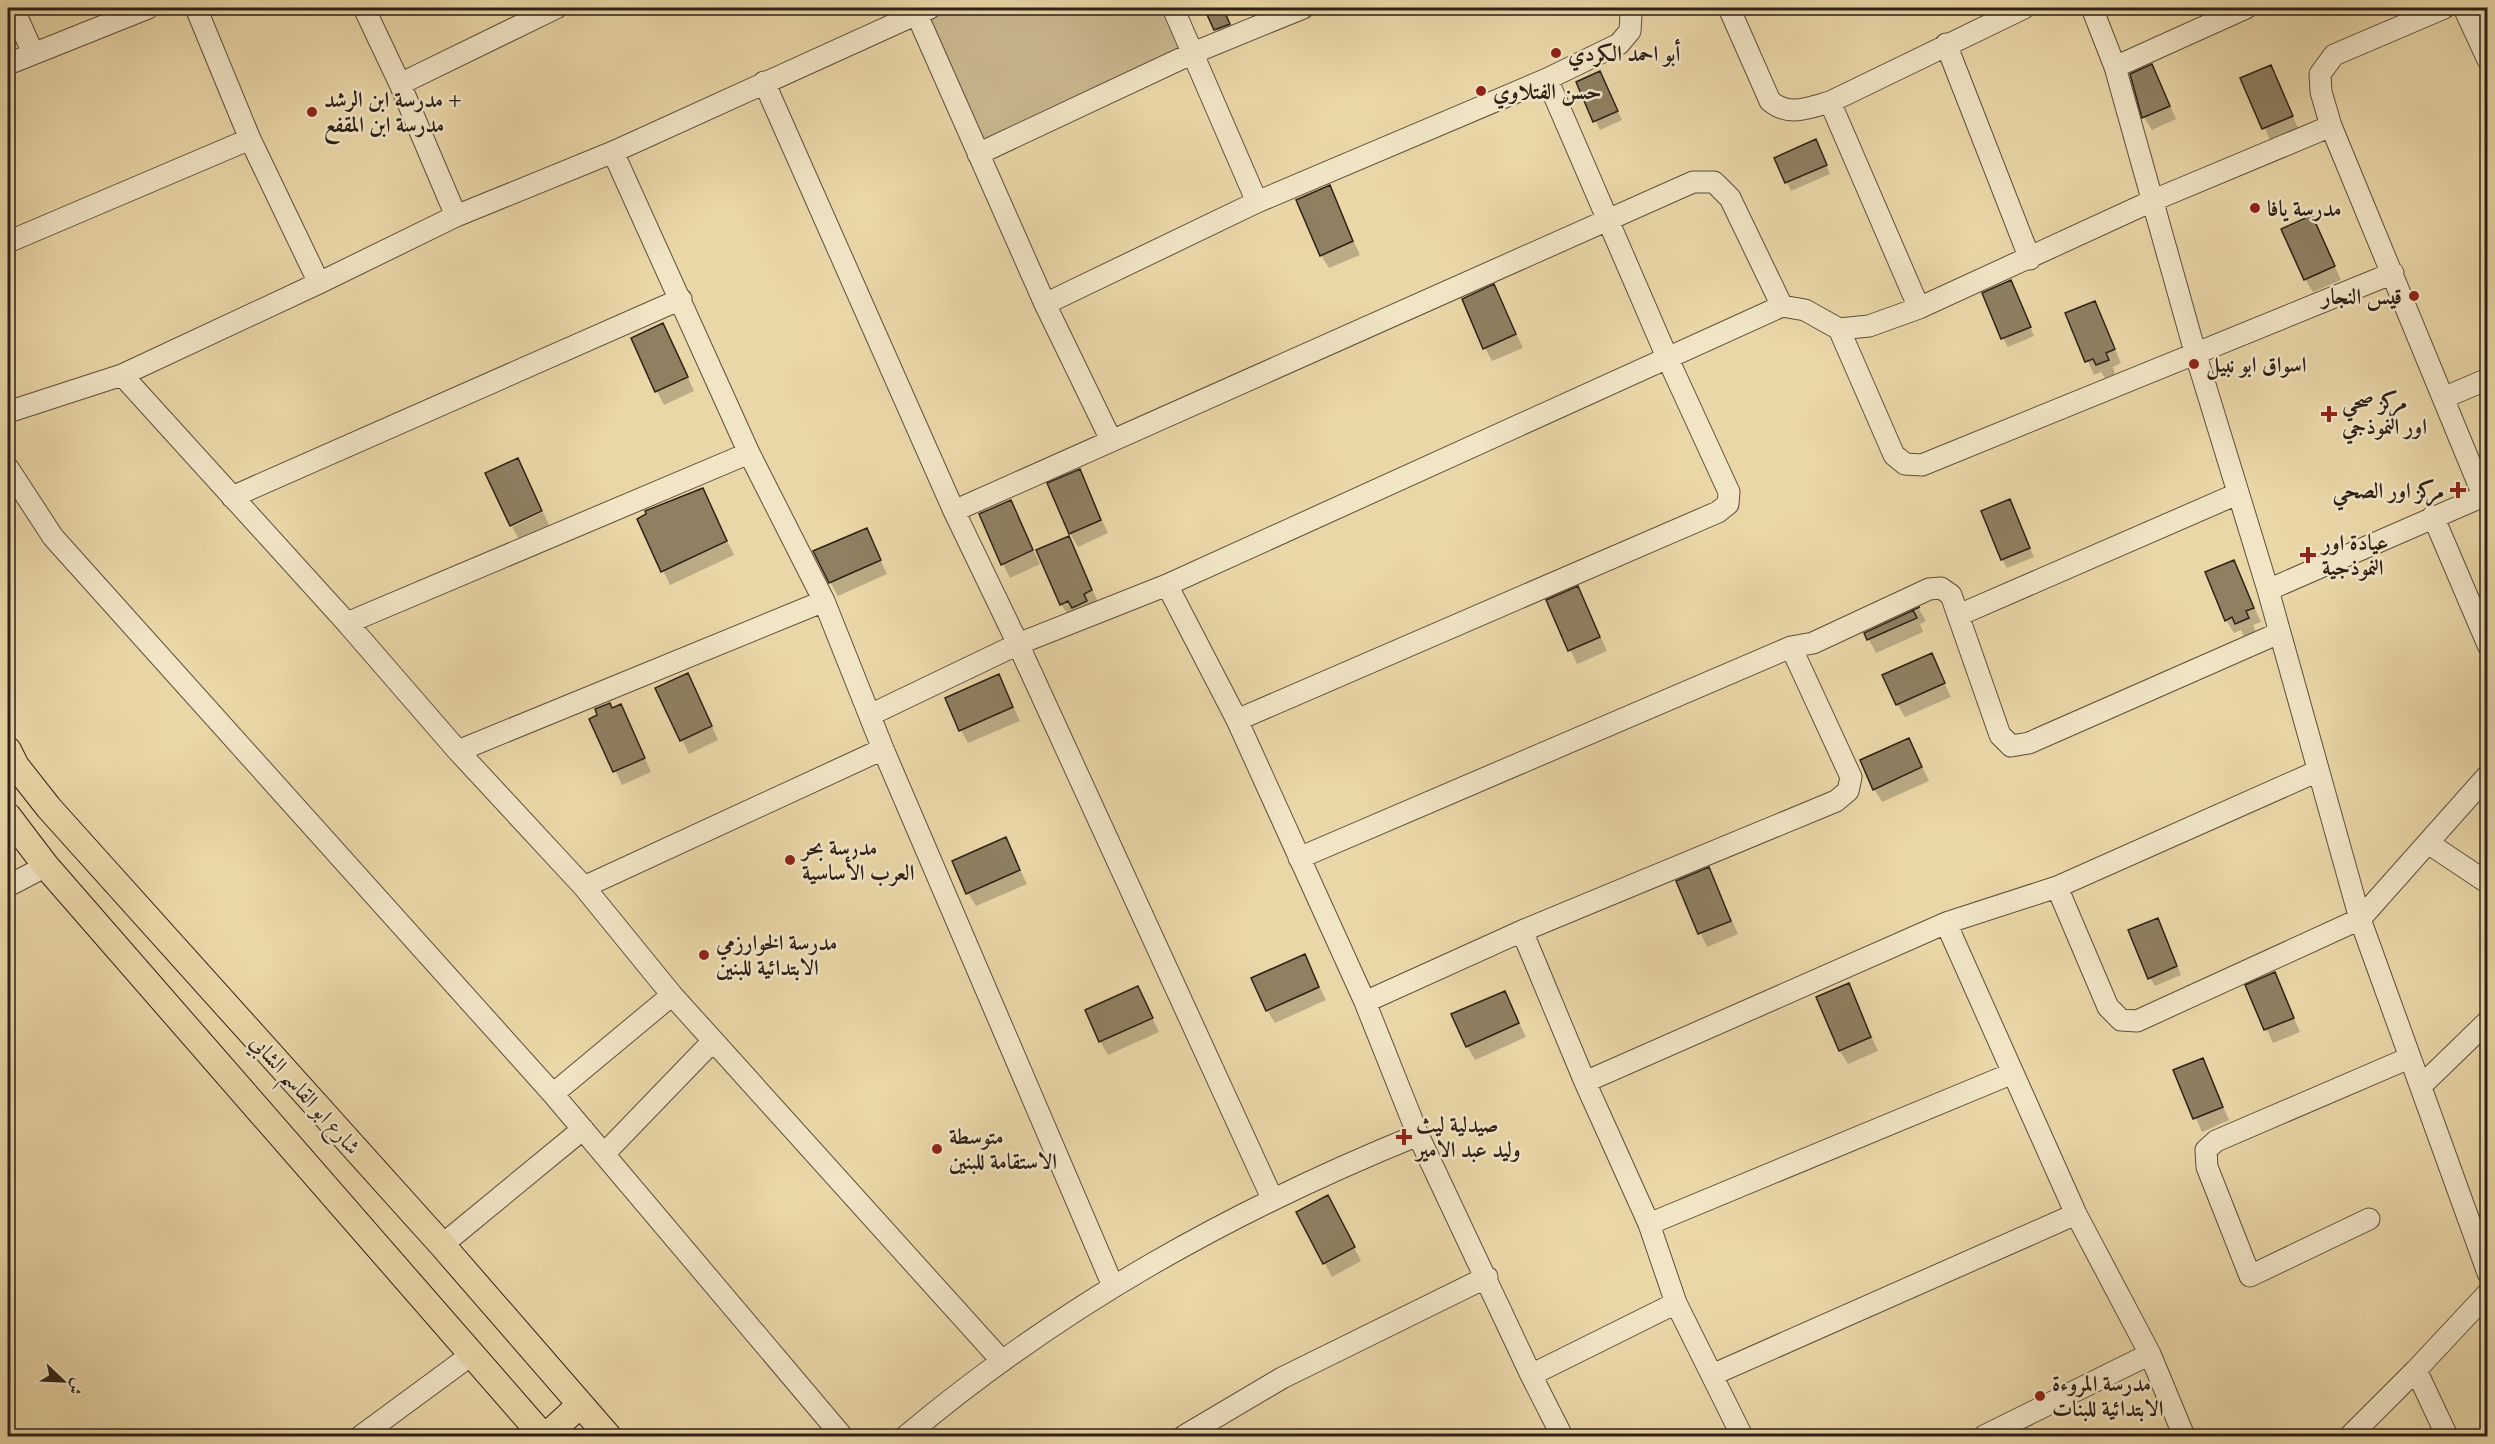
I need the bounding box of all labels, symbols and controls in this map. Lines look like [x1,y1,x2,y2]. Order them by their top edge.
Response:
place label: أبو احمد الكردي [1568,38,1681,72]
marker: أبو احمد الكردي [1549,46,1563,60]
place label: حسن الفتلاوي [1493,77,1602,110]
marker: حسن الفتلاوي [1474,84,1488,98]
place label: مدرسة ابن الرشد + مدرسة ابن المقفع [324,85,462,145]
marker: مدرسة ابن الرشد + مدرسة ابن المقفع [305,105,319,119]
place label: مدرسة يافا [2267,194,2342,223]
marker: مدرسة يافا [2248,201,2262,215]
place label: قيس النجار [2319,282,2402,311]
marker: قيس النجار [2407,289,2421,303]
place label: اسواق ابو نبيل [2206,350,2306,380]
marker: اسواق ابو نبيل [2187,357,2201,371]
place label: مركز صحي اور النموذجي [2341,387,2427,445]
marker: مركز صحي اور النموذجي [2320,405,2338,423]
place label: مركز اور الصحي [2332,476,2444,511]
marker: مركز اور الصحي [2449,481,2467,499]
place label: عيادة اور النموذجية [2319,528,2388,582]
marker: عيادة اور النموذجية [2299,546,2317,564]
place label: مدرسة بحر العرب الأساسية [800,833,914,887]
marker: مدرسة بحر العرب الأساسية [783,853,797,867]
place label: مدرسة الخوارزمي الابتدائية للبنين [715,928,837,982]
marker: مدرسة الخوارزمي الابتدائية للبنين [697,948,711,962]
street label: شارع ابو القاسم الشابي [239,1028,367,1165]
place label: صيدلية ليث وليد عبد الامير [1413,1110,1521,1164]
place label: متوسطة الاستقامة للبنين [949,1122,1057,1176]
marker: صيدلية ليث وليد عبد الامير [1397,1130,1411,1144]
marker: متوسطة الاستقامة للبنين [930,1142,944,1156]
north arrow [33,1351,93,1411]
place label: مدرسة المروءة الابتدائية للبنات [2052,1369,2163,1423]
text: ش [64,1375,89,1398]
marker: مدرسة المروءة الابتدائية للبنات [2033,1389,2047,1403]

